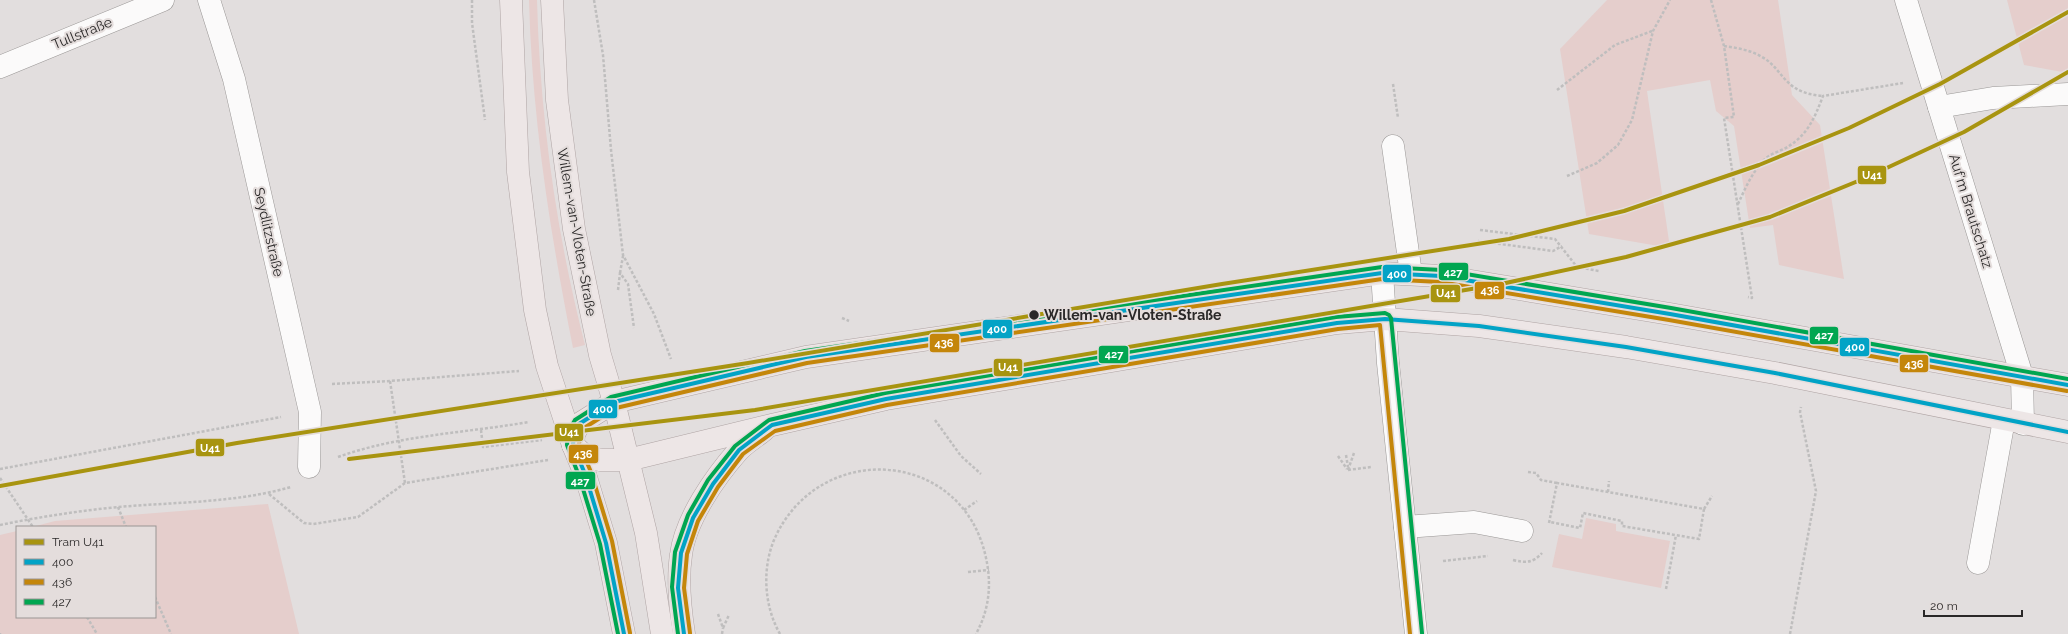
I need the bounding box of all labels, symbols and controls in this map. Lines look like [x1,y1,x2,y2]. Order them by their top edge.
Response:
street label: Tullstraße [50,14,114,52]
street label: Willem-van-Vloten-Straße [554,147,600,317]
street label: Auf'm Brautschatz [1946,152,1996,270]
line badge: U41 [1857,165,1887,185]
text: U41 [1862,169,1883,182]
street label: Seydlitzstraße [251,186,287,278]
line badge: 427 [1438,262,1469,281]
line badge: 400 [1382,264,1412,283]
text: 427 [1444,266,1463,279]
text: 400 [1387,268,1407,281]
line badge: 436 [1474,281,1505,300]
line badge: U41 [1430,284,1461,303]
text: 436 [1480,284,1500,297]
text: U41 [1436,287,1457,300]
place label: Willem-van-Vloten-Straße [1044,307,1222,323]
marker: Willem-van-Vloten-Straße [1027,308,1041,322]
line badge: 400 [982,319,1013,339]
text: 400 [987,323,1007,336]
line badge: 427 [1809,326,1839,345]
text: 427 [1815,329,1834,342]
line badge: 436 [929,333,960,353]
text: 436 [934,337,954,350]
line badge: 400 [1839,337,1870,357]
text: 400 [1845,341,1865,354]
line badge: 427 [1098,345,1129,364]
text: 427 [1105,348,1124,361]
line badge: 436 [1899,354,1929,373]
line badge: U41 [993,358,1023,377]
text: 436 [1904,358,1924,371]
text: U41 [998,361,1019,374]
line badge: 400 [588,399,618,419]
text: 400 [593,403,613,416]
line badge: U41 [554,423,584,442]
text: U41 [559,426,580,439]
line badge: U41 [195,438,225,457]
text: U41 [200,442,221,455]
line badge: 436 [568,444,599,464]
text: 436 [573,448,593,461]
line badge: 427 [565,471,596,490]
text: 427 [571,475,590,488]
legend [16,526,156,618]
text: Tram U41 [52,535,104,549]
text: 400 [52,555,73,569]
text: 436 [52,575,72,589]
scale bar [1924,592,2022,618]
text: 427 [52,595,72,609]
text: 20 m [1930,599,1958,613]

